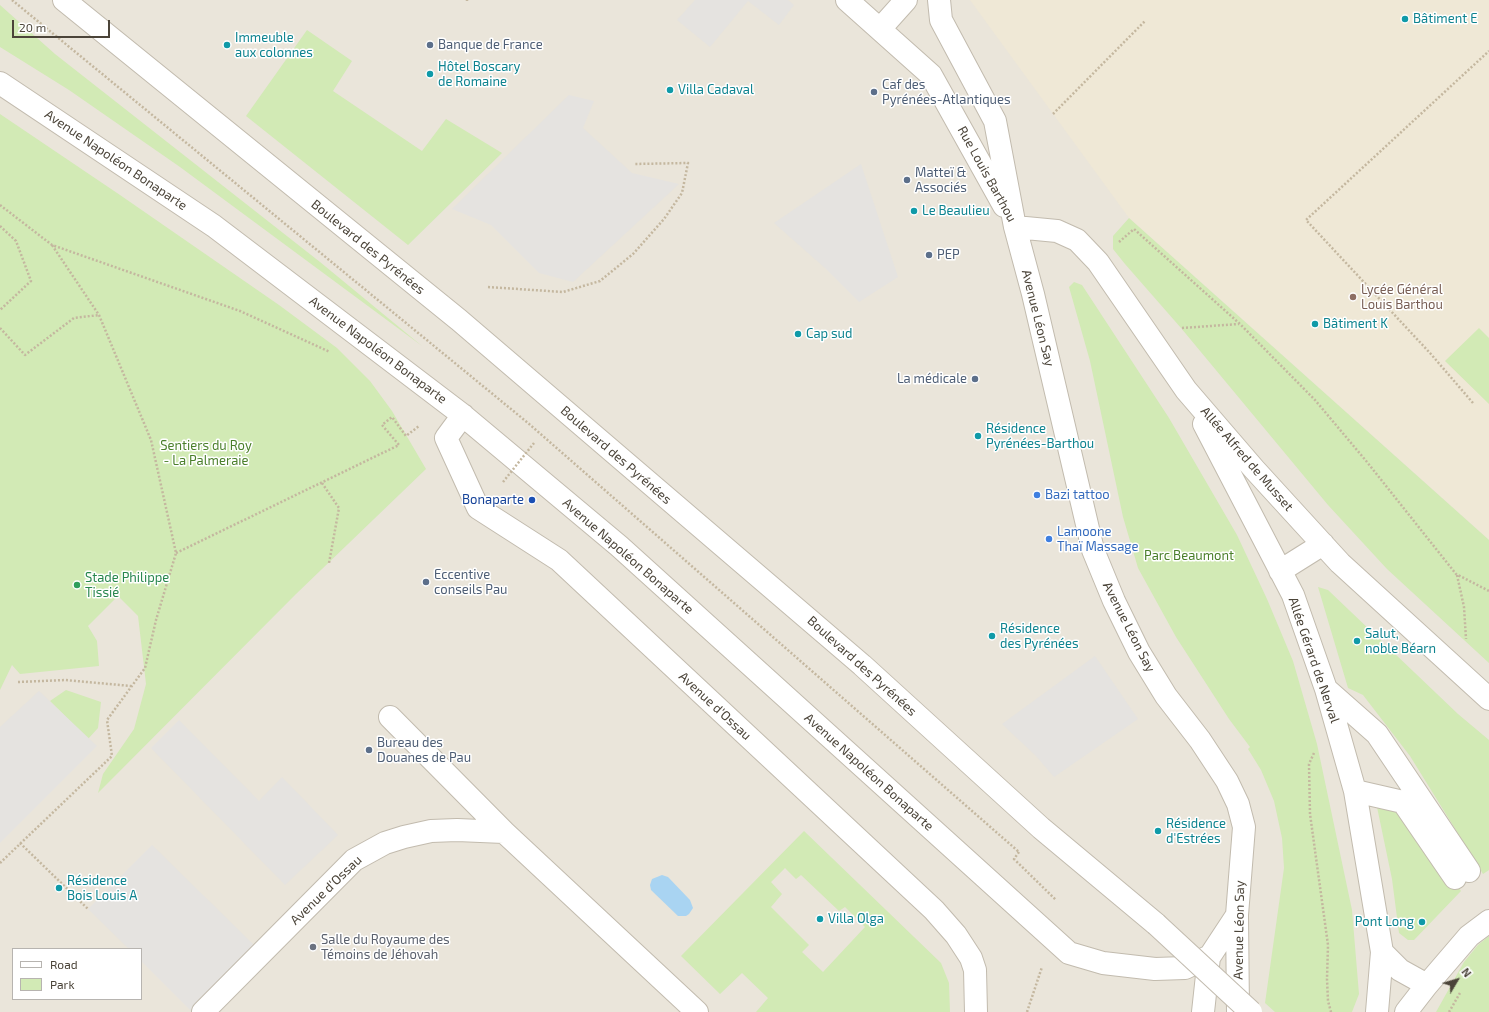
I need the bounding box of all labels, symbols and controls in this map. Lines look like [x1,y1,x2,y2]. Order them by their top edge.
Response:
place label: Bâtiment E [1413,11,1477,27]
scale bar [14,12,112,38]
marker: Bâtiment E [1400,14,1410,24]
text: 20 m [19,20,46,34]
place label: Immeuble aux colonnes [235,30,313,61]
place label: Banque de France [438,37,543,53]
marker: Immeuble aux colonnes [222,40,232,50]
marker: Banque de France [425,40,435,50]
place label: Hôtel Boscary de Romaine [438,59,520,90]
marker: Hôtel Boscary de Romaine [425,69,435,79]
place label: Caf des Pyrénées-Atlantiques [882,77,1011,108]
place label: Villa Cadaval [678,82,754,98]
marker: Villa Cadaval [665,85,675,95]
marker: Caf des Pyrénées-Atlantiques [869,87,879,97]
street label: Avenue Napoléon Bonaparte [42,106,190,214]
street label: Rue Louis Barthou [954,123,1020,225]
place label: Matteï & Associés [915,165,967,196]
marker: Matteï & Associés [902,175,912,185]
street label: Boulevard des Pyrénées [308,196,428,298]
place label: Le Beaulieu [922,203,990,219]
marker: Le Beaulieu [909,206,919,216]
place label: PEP [937,247,960,263]
marker: PEP [924,250,934,260]
street label: Avenue Léon Say [1018,268,1058,368]
place label: Lycée Général Louis Barthou [1361,282,1443,313]
marker: Lycée Général Louis Barthou [1348,292,1358,302]
street label: Avenue Napoléon Bonaparte [306,293,450,407]
place label: Bâtiment K [1323,316,1388,332]
marker: Bâtiment K [1310,319,1320,329]
place label: Cap sud [806,326,852,342]
marker: Cap sud [793,329,803,339]
place label: La médicale [897,371,967,387]
marker: La médicale [970,374,980,384]
street label: Boulevard des Pyrénées [557,403,675,507]
street label: Allée Alfred de Musset [1197,404,1297,514]
place label: Résidence Pyrénées-Barthou [986,421,1094,452]
marker: Résidence Pyrénées-Barthou [973,431,983,441]
park label: Sentiers du Roy - La Palmeraie [160,438,252,469]
place label: Bazi tattoo [1045,487,1110,503]
marker: Bazi tattoo [1032,490,1042,500]
place label: Bonaparte [462,492,524,508]
marker: Bonaparte [527,495,537,505]
street label: Avenue Napoléon Bonaparte [559,495,697,617]
place label: Lamoone Thaï Massage [1057,524,1138,555]
marker: Lamoone Thaï Massage [1044,534,1054,544]
park label: Parc Beaumont [1144,548,1234,564]
place label: Eccentive conseils Pau [434,567,508,598]
place label: Stade Philippe Tissié [85,570,169,601]
marker: Eccentive conseils Pau [421,577,431,587]
street label: Avenue Léon Say [1100,579,1158,675]
marker: Stade Philippe Tissié [72,580,82,590]
street label: Allée Gérard de Nerval [1285,595,1343,725]
street label: Boulevard des Pyrénées [804,613,920,719]
place label: Résidence des Pyrénées [1000,621,1079,652]
place label: Salut, noble Béarn [1365,626,1436,657]
marker: Résidence des Pyrénées [987,631,997,641]
marker: Salut, noble Béarn [1352,636,1362,646]
street label: Avenue d'Ossau [676,669,754,743]
street label: Avenue Napoléon Bonaparte [801,710,937,834]
place label: Bureau des Douanes de Pau [377,735,471,766]
marker: Bureau des Douanes de Pau [364,745,374,755]
place label: Résidence d'Estrées [1166,816,1226,847]
marker: Résidence d'Estrées [1153,826,1163,836]
street label: Avenue d'Ossau [287,852,365,928]
place label: Résidence Bois Louis A [67,873,137,904]
street label: Avenue Léon Say [1230,880,1248,980]
marker: Résidence Bois Louis A [54,883,64,893]
place label: Villa Olga [828,911,884,927]
marker: Villa Olga [815,914,825,924]
place label: Pont Long [1355,914,1414,930]
marker: Pont Long [1417,917,1427,927]
place label: Salle du Royaume des Témoins de Jéhovah [321,932,450,963]
marker: Salle du Royaume des Témoins de Jéhovah [308,942,318,952]
legend [12,948,142,1000]
text: Road [50,957,78,971]
north arrow [1437,960,1477,1000]
text: N [1459,965,1474,979]
text: Park [50,977,75,991]

